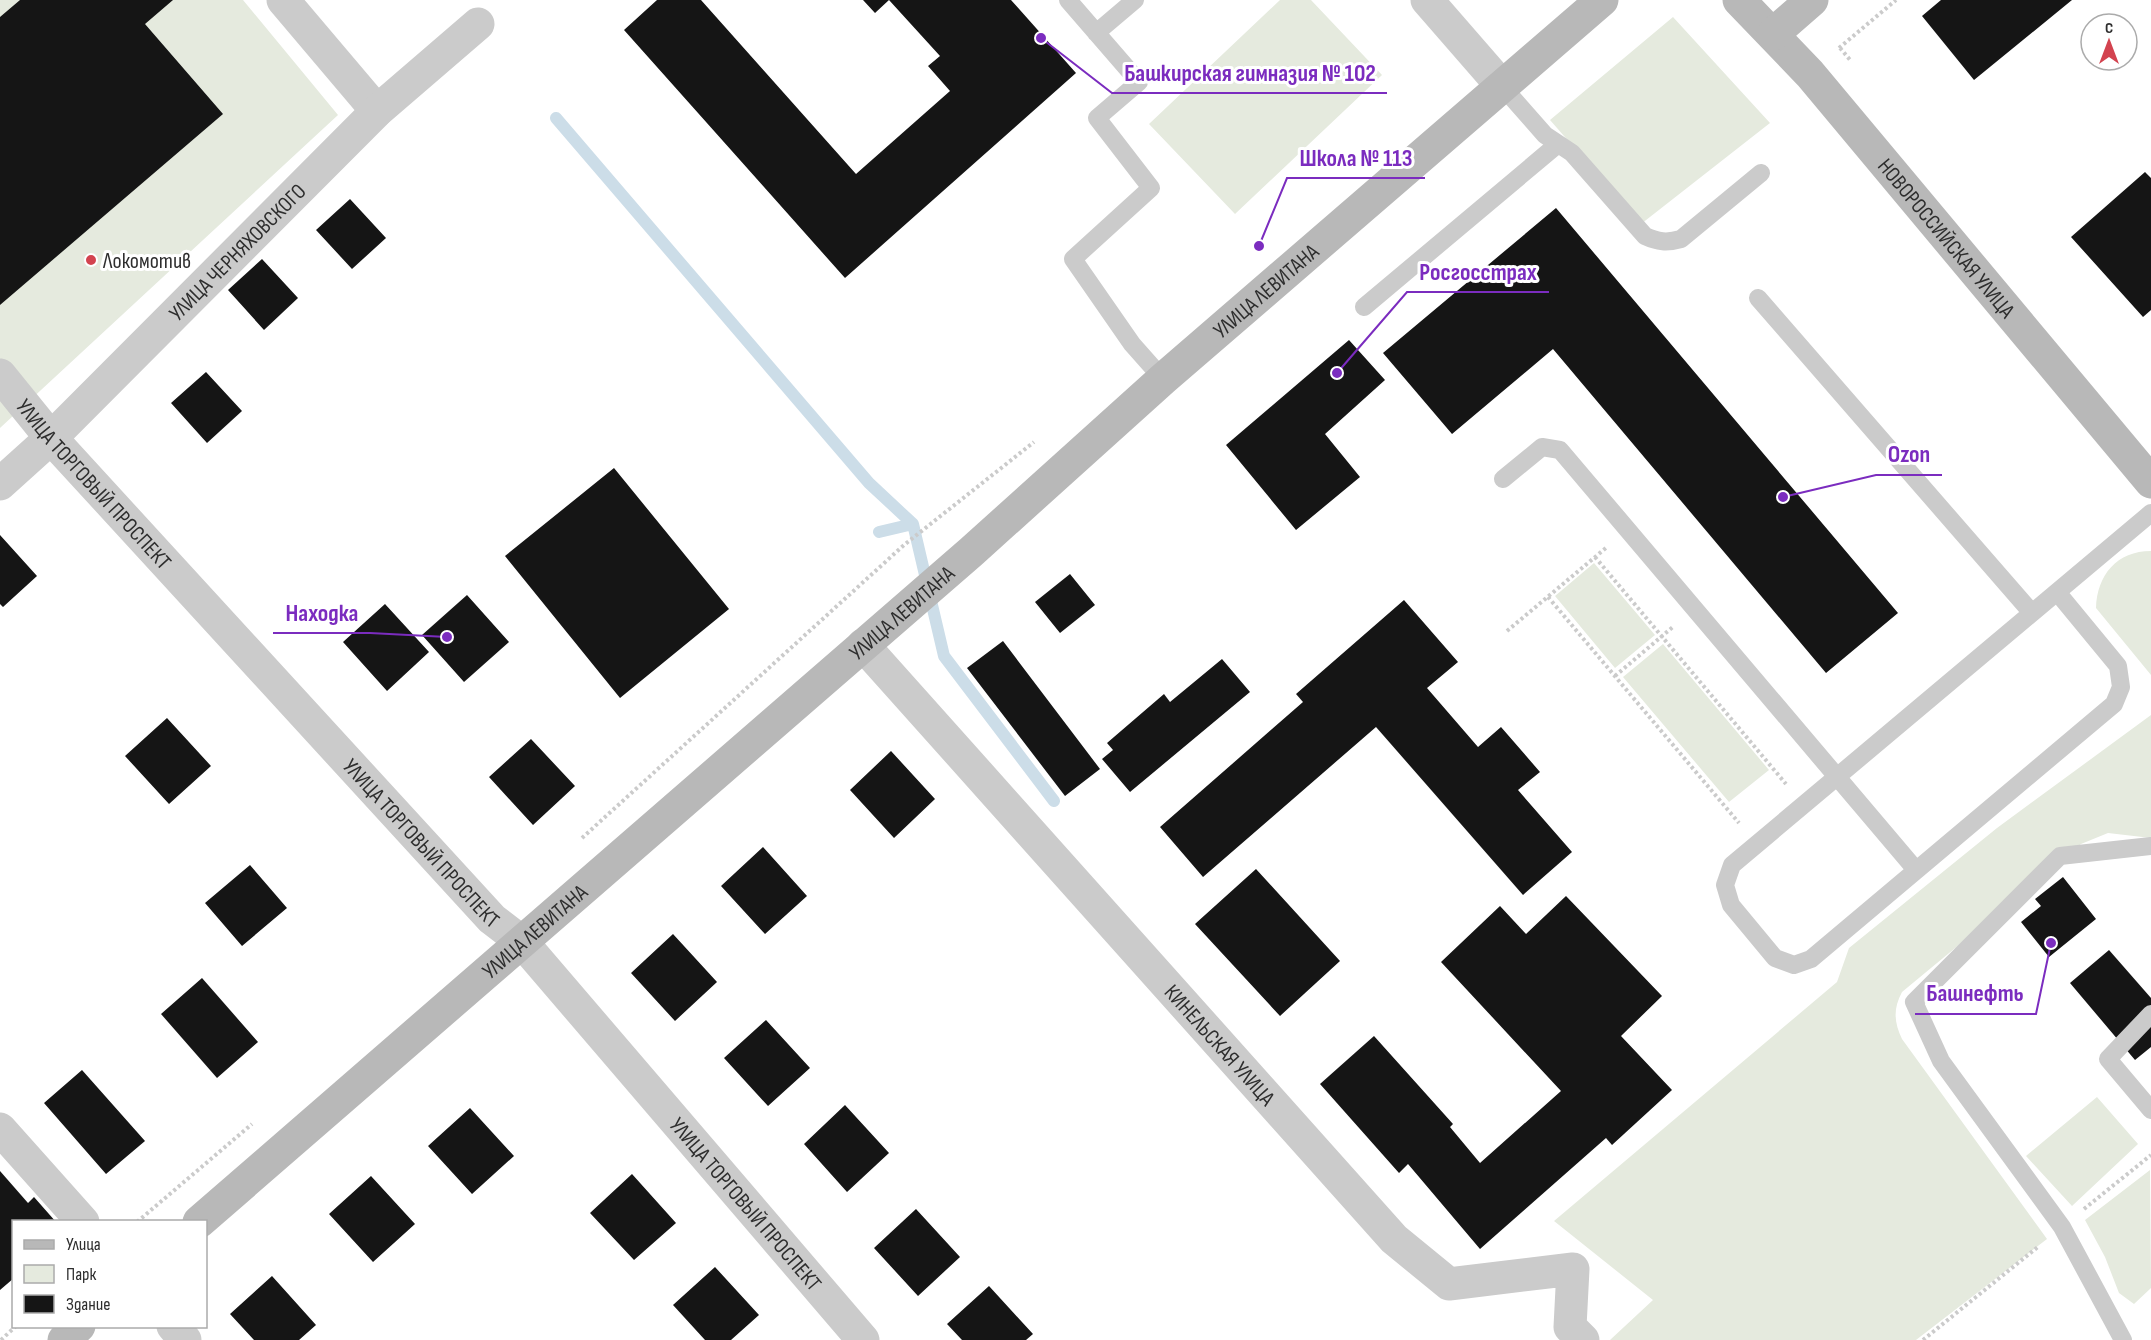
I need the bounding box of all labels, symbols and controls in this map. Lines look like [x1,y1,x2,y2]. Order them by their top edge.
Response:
north arrow [2079,12,2139,72]
text: С [2105,19,2113,38]
callout: Башкирская гимназия № 102 [1112,51,1387,93]
text: Башкирская гимназия № 102 [1124,59,1376,88]
callout: Школа № 113 [1287,136,1425,178]
text: Школа № 113 [1299,144,1413,173]
street label: НОВОРОССИЙСКАЯ УЛИЦА [1871,153,2021,324]
street label: УЛИЦА ЧЕРНЯХОВСКОГО [164,178,312,327]
street label: УЛИЦА ЛЕВИТАНА [1208,238,1325,345]
place label: Локомотив [102,248,191,275]
callout: Росгосстрах [1407,250,1549,292]
marker: Локомотив [84,253,98,267]
text: Росгосстрах [1419,258,1537,287]
street label: УЛИЦА ТОРГОВЫЙ ПРОСПЕКТ [10,394,177,576]
callout: Ozon [1876,433,1942,475]
text: Ozon [1888,440,1930,469]
street label: УЛИЦА ЛЕВИТАНА [844,560,961,667]
callout: Находка [273,591,370,633]
text: Находка [286,599,358,628]
street label: УЛИЦА ТОРГОВЫЙ ПРОСПЕКТ [337,754,504,935]
street label: УЛИЦА ЛЕВИТАНА [477,879,594,985]
callout: Башнефть [1915,972,2036,1014]
text: Башнефть [1926,979,2024,1008]
street label: КИНЕЛЬСКАЯ УЛИЦА [1158,980,1281,1112]
street label: УЛИЦА ТОРГОВЫЙ ПРОСПЕКТ [663,1112,827,1297]
legend [12,1220,207,1328]
text: Улица [66,1234,101,1255]
text: Парк [66,1264,97,1285]
text: Здание [66,1294,111,1315]

